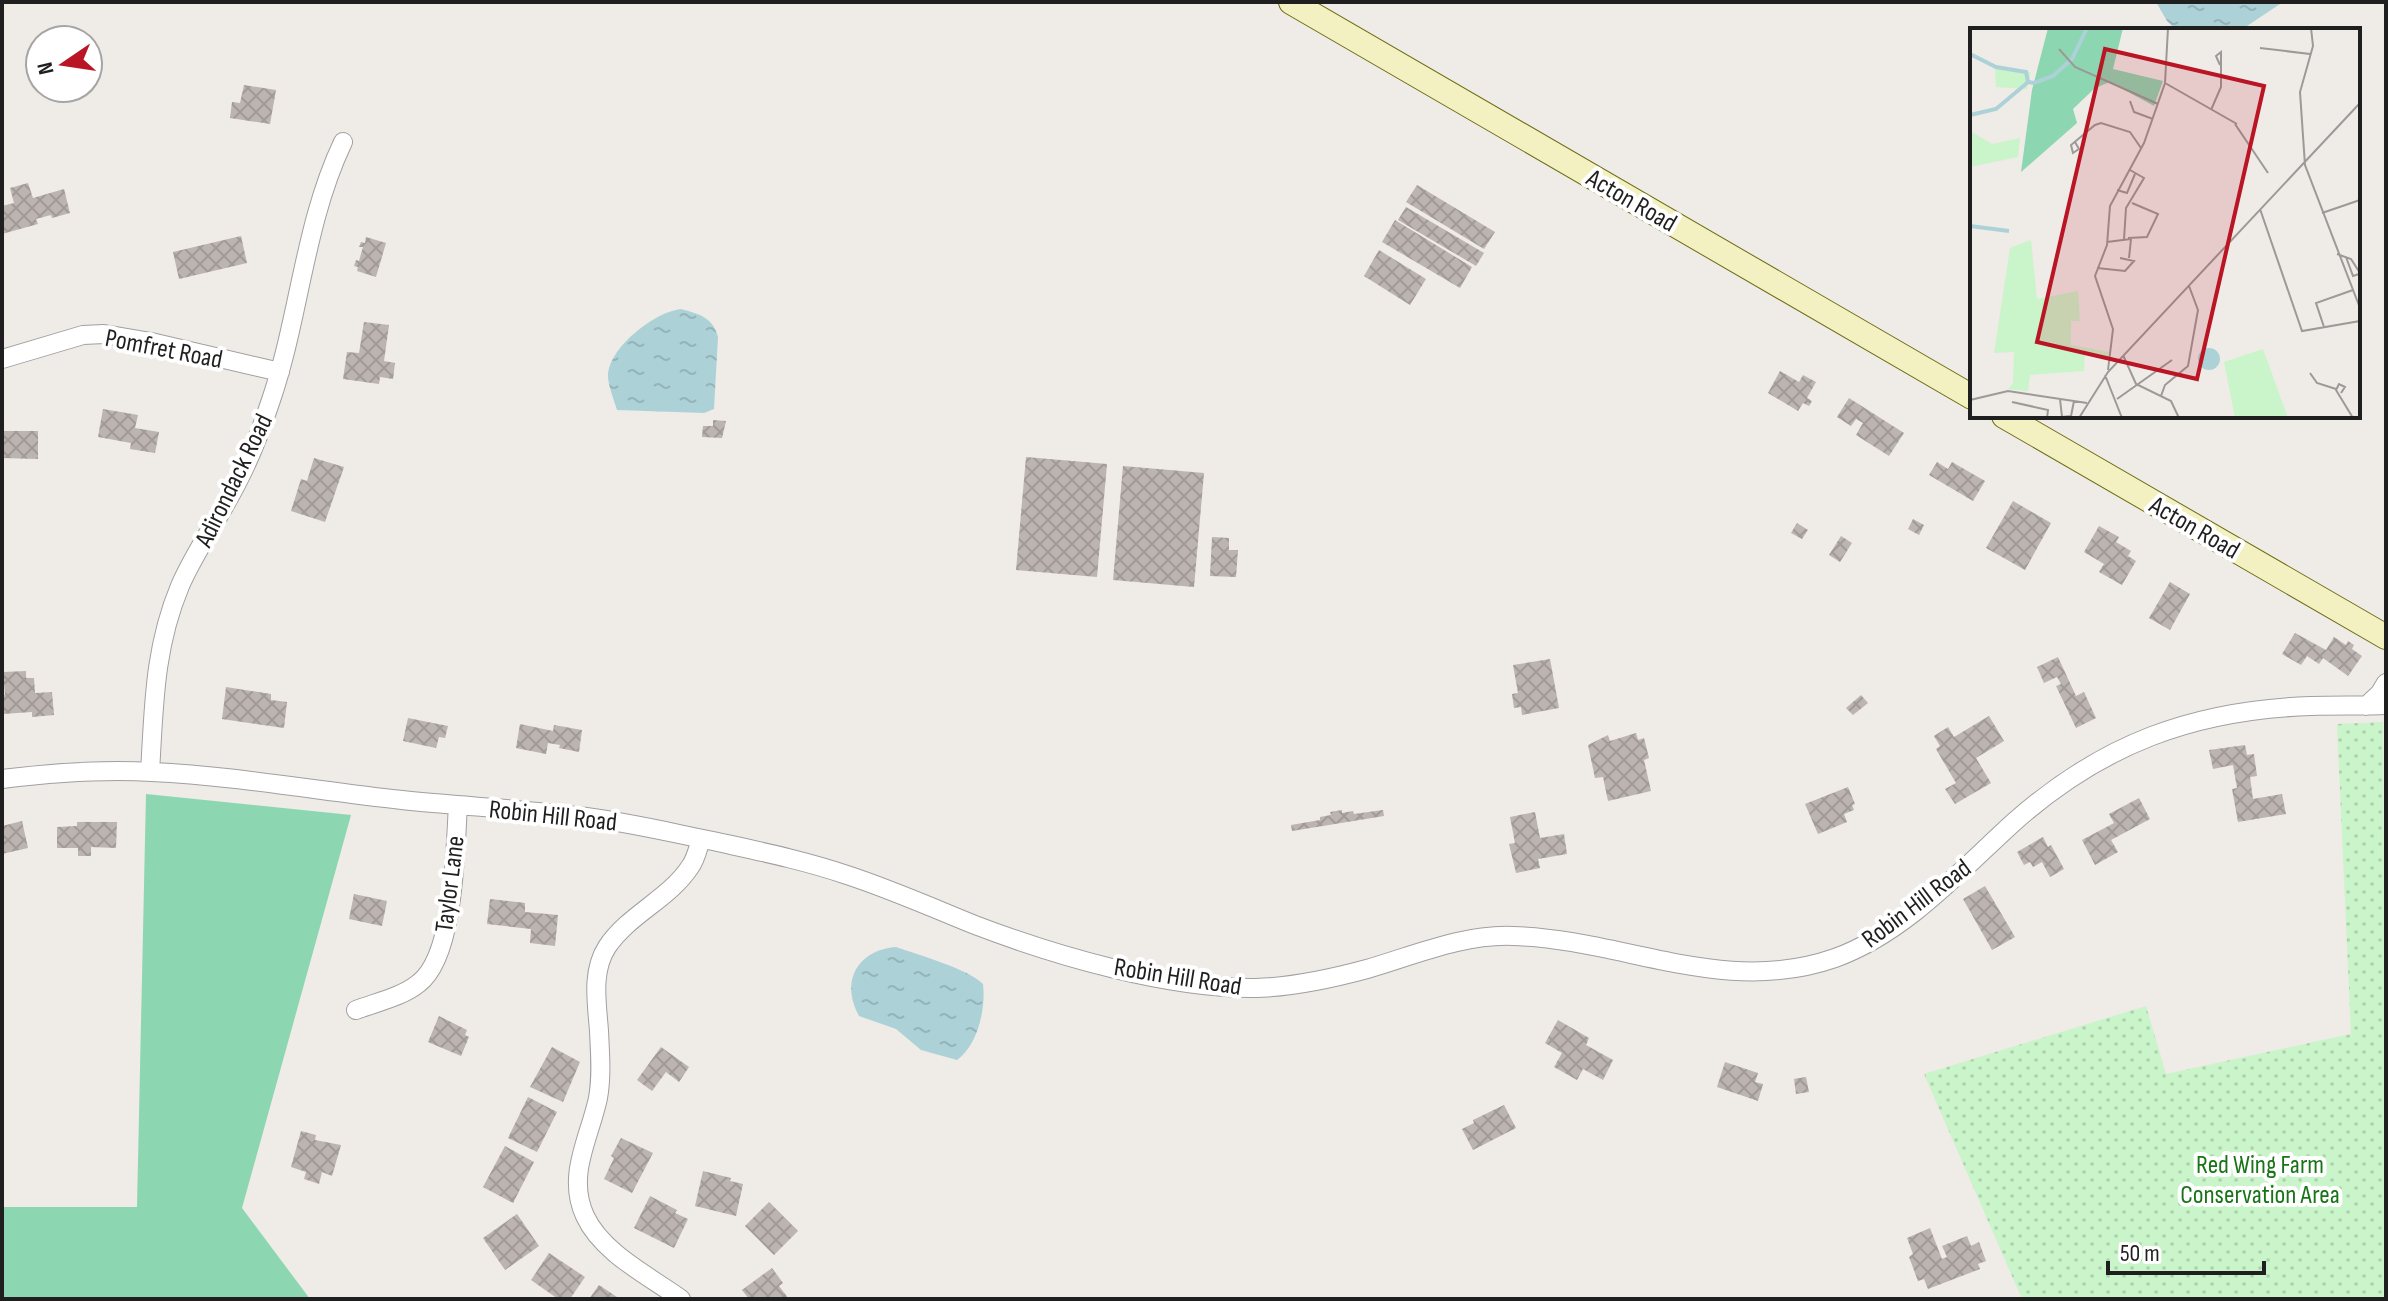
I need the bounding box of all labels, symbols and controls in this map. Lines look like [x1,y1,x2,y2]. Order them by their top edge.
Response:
north arrow [24,24,104,104]
inset map [1970,28,2360,418]
text: N [31,59,60,77]
street label: Acton Road [1580,163,1682,239]
street label: Pomfret Road [102,323,225,376]
street label: Adirondack Road [188,409,280,553]
street label: Acton Road [2143,490,2245,566]
street label: Robin Hill Road [487,794,618,839]
street label: Taylor Lane [429,834,472,934]
street label: Robin Hill Road [1856,853,1978,955]
street label: Robin Hill Road [1112,952,1244,1003]
park label: Red Wing Farm Conservation Area [2180,1150,2340,1211]
scale bar [2108,1225,2264,1275]
text: 50 m [2120,1239,2160,1268]

